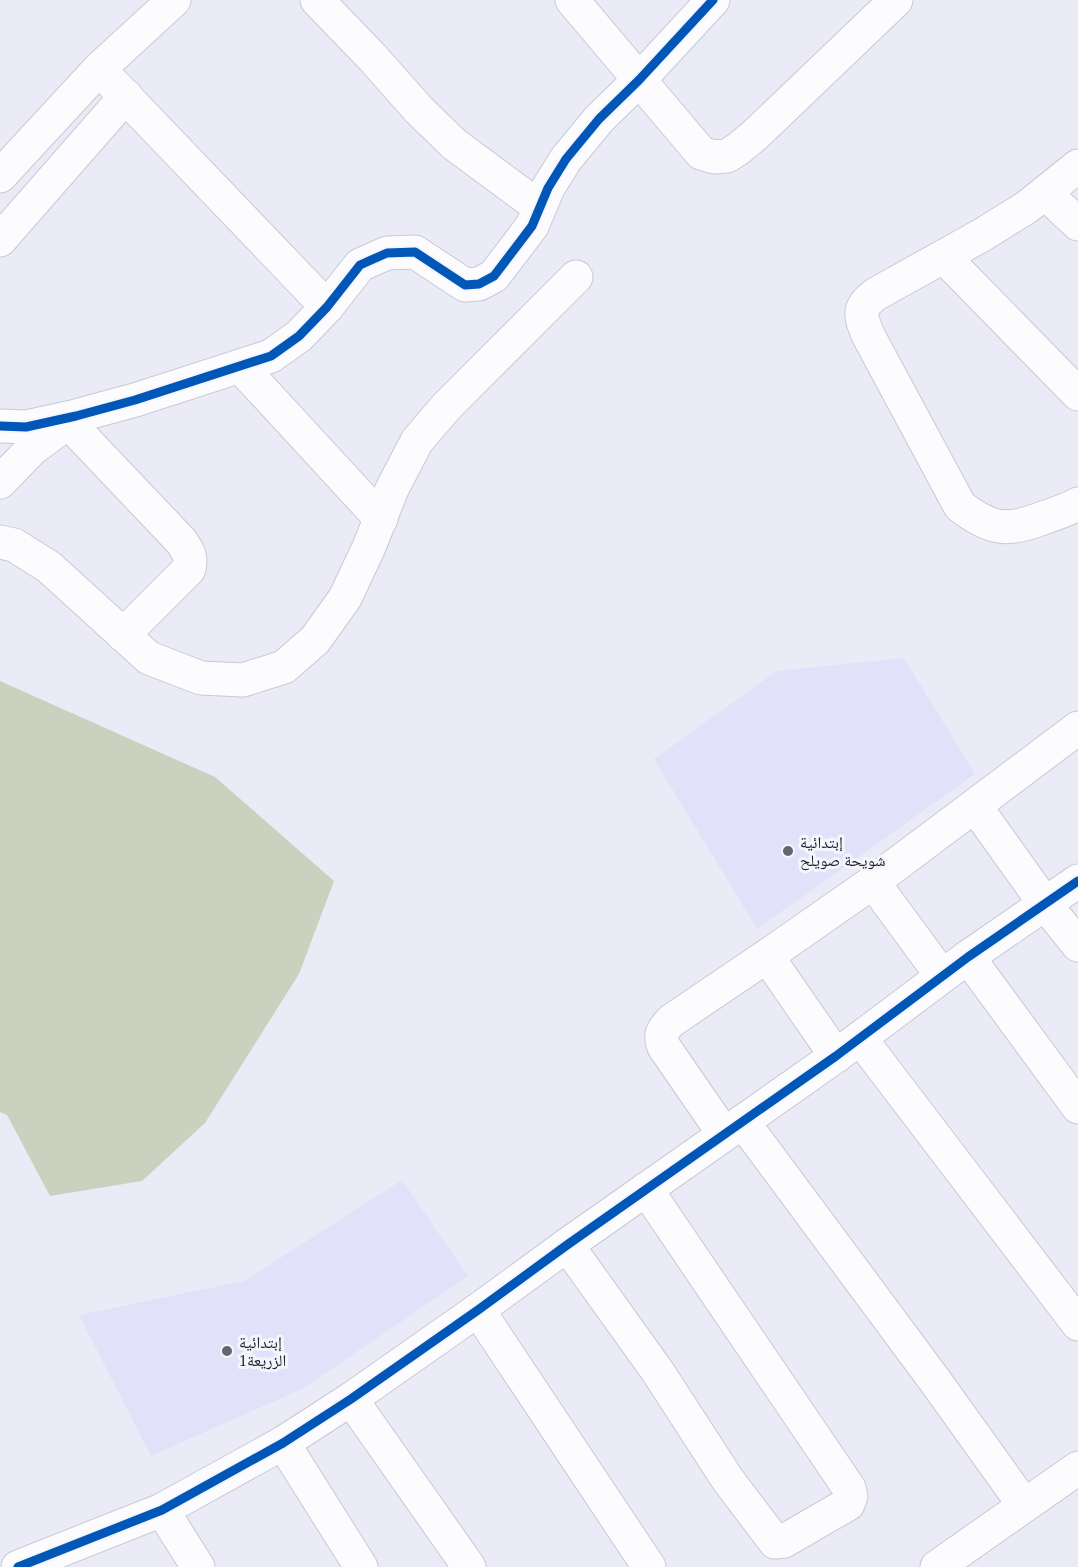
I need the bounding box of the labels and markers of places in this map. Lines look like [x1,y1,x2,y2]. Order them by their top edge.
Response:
place label: إبتدائية شويحة صويلح [800,834,886,871]
marker: إبتدائية شويحة صويلح [781,844,795,858]
place label: إبتدائية الزريعة1 [239,1334,286,1370]
marker: إبتدائية الزريعة1 [220,1344,234,1358]

